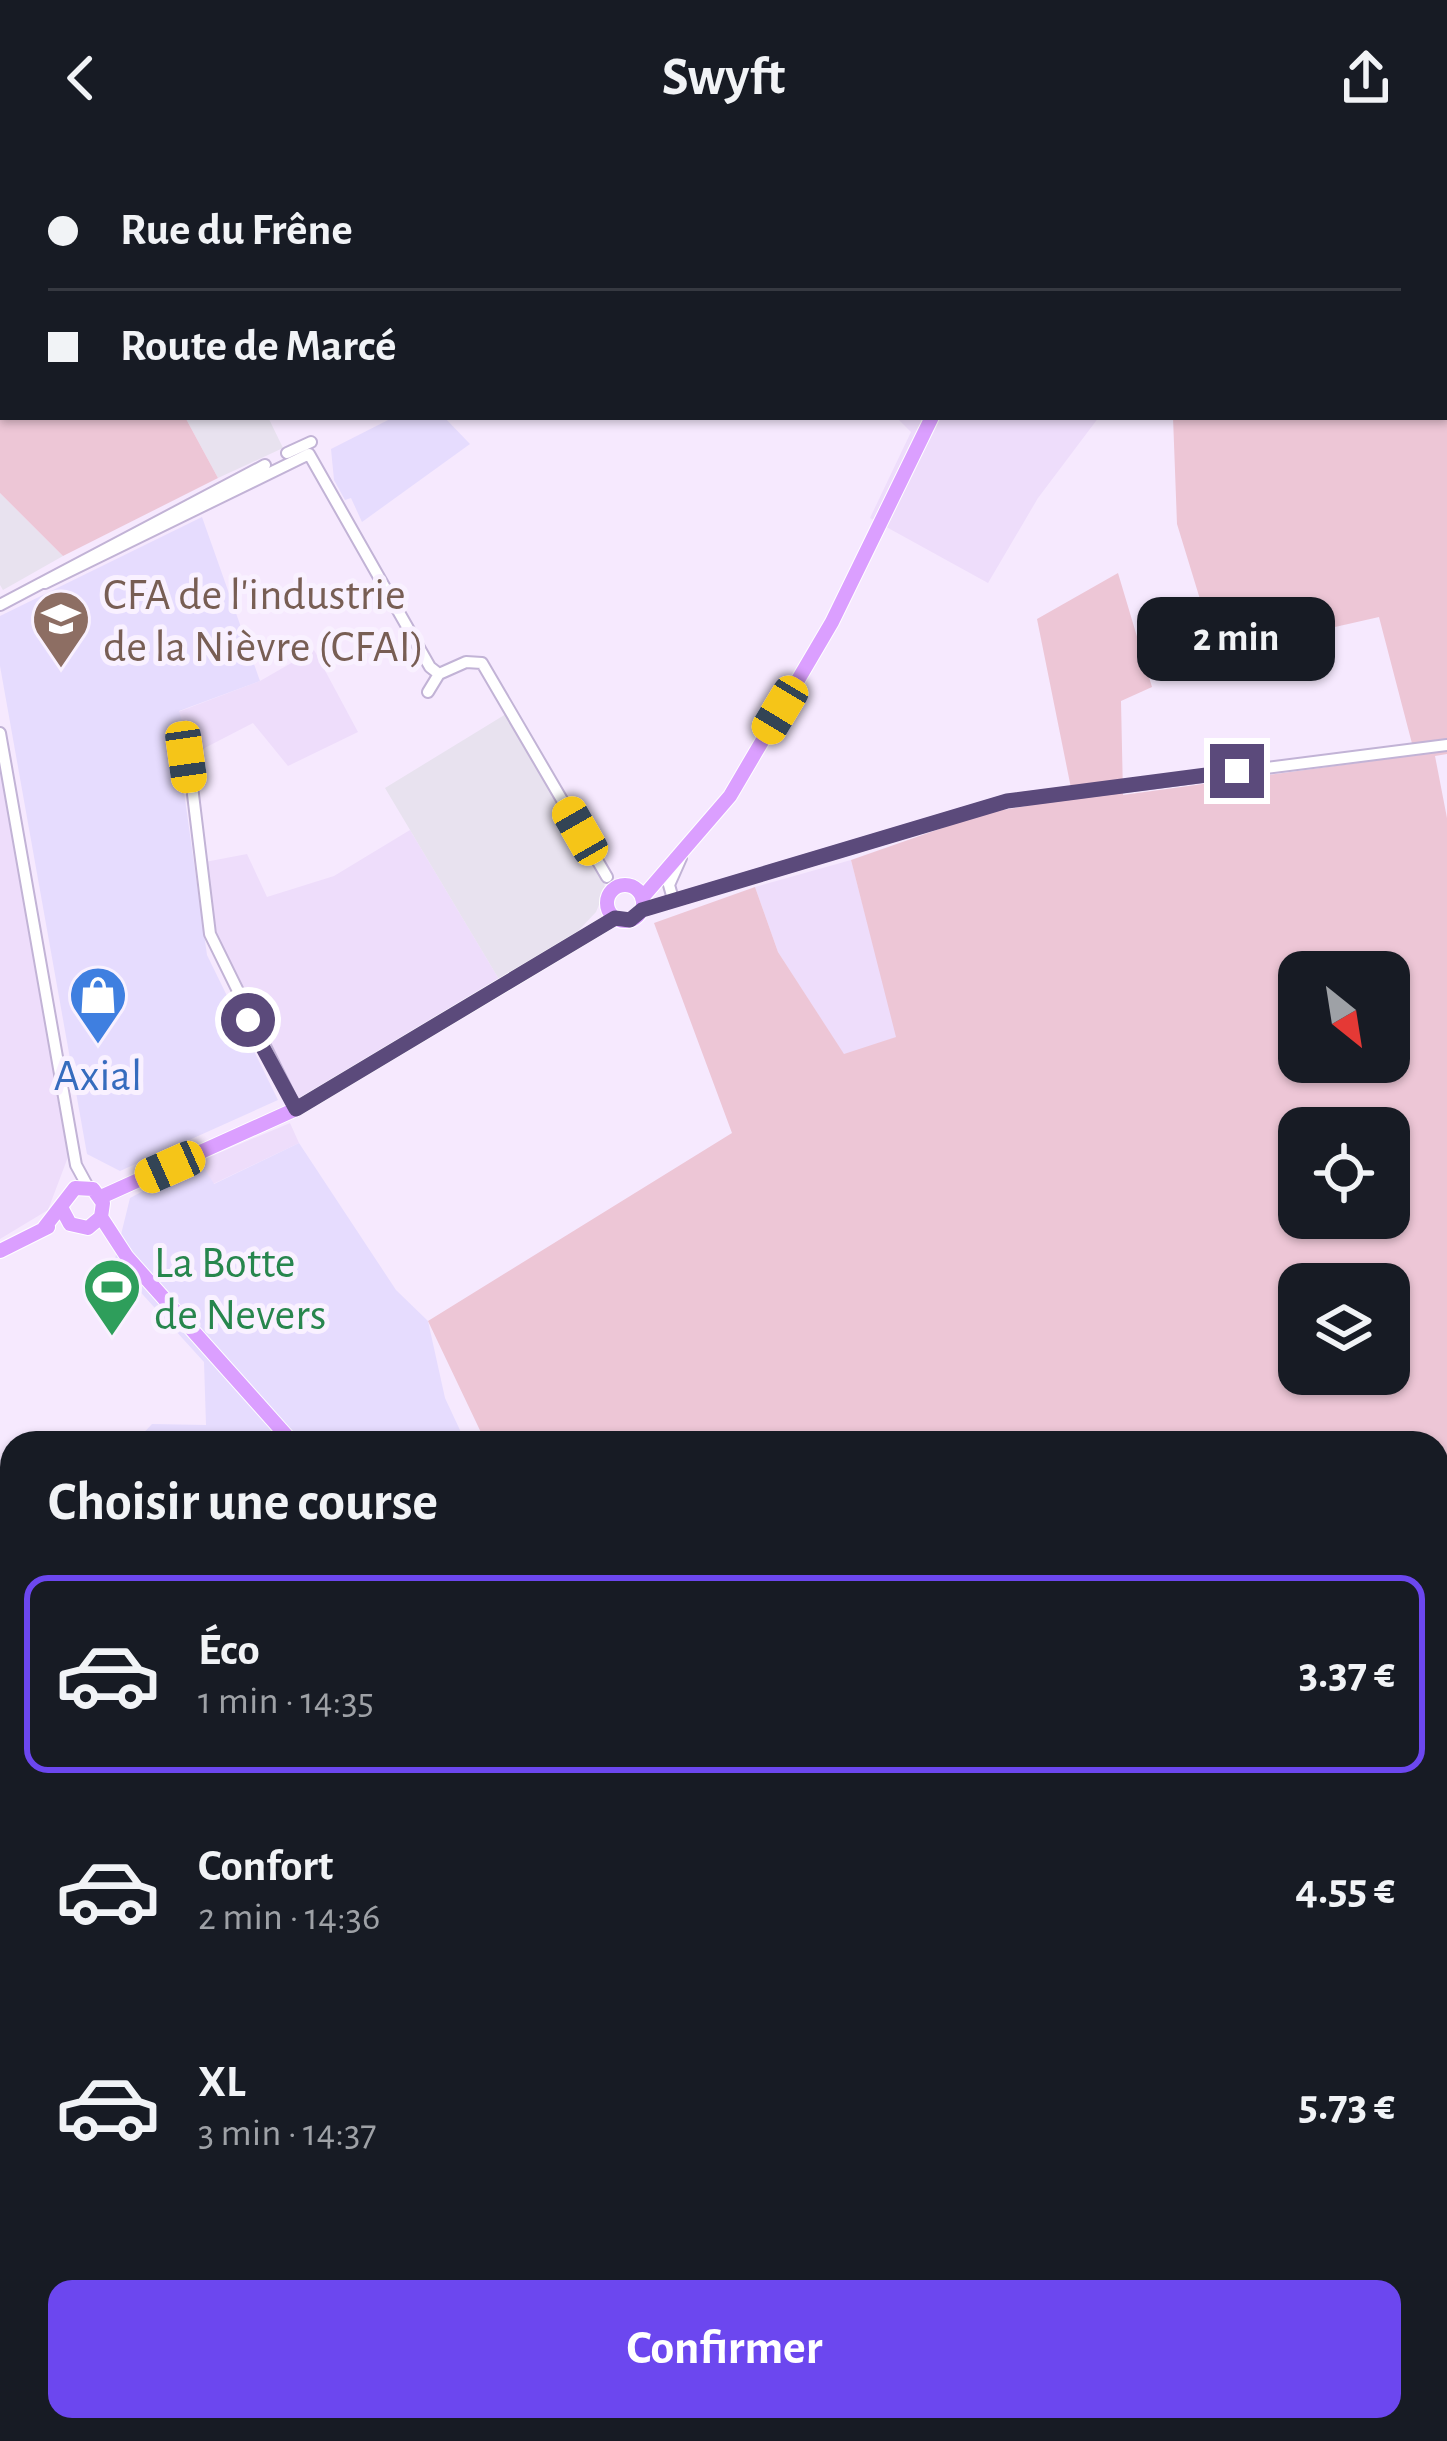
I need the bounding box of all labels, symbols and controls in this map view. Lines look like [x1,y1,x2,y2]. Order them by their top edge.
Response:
icon: back [48,45,114,111]
icon: share [1333,45,1399,111]
text: Swyft [662,51,785,105]
text: Rue du Frêne [120,208,353,253]
text: Route de Marcé [120,324,396,369]
place label: CFA de l'industrie de la Nièvre (CFAI) [103,573,424,670]
school or university icon: CFA de l'industrie de la Nièvre (CFAI) [30,588,92,670]
callout: 2 min [1138,597,1336,681]
text: 2 min [1193,619,1279,658]
car [746,670,814,750]
car [163,719,209,795]
route end [1210,744,1264,798]
car [546,791,614,871]
north arrow [1278,951,1410,1083]
map controls [1278,951,1410,1395]
shop icon: Axial [67,964,129,1046]
route start [221,993,275,1047]
place label: Axial [54,1054,142,1099]
button: locate [1278,1107,1410,1239]
car [130,1136,210,1198]
place label: La Botte de Nevers [154,1241,326,1338]
sports icon: La Botte de Nevers [81,1256,143,1338]
button: layers [1278,1263,1410,1395]
text: Choisir une course [48,1476,438,1530]
icon: car [54,1620,162,1728]
text: Éco [198,1628,260,1673]
text: 3.37 € [1299,1651,1395,1696]
text: 1 min · 14:35 [198,1682,374,1721]
icon: car [54,1836,162,1944]
text: Confort [198,1844,333,1889]
text: 4.55 € [1295,1867,1395,1912]
text: 2 min · 14:36 [198,1898,380,1937]
icon: car [54,2052,162,2160]
text: XL [198,2060,246,2105]
text: 5.73 € [1299,2083,1395,2128]
text: 3 min · 14:37 [198,2114,377,2153]
button: Confirmer [48,2280,1401,2418]

